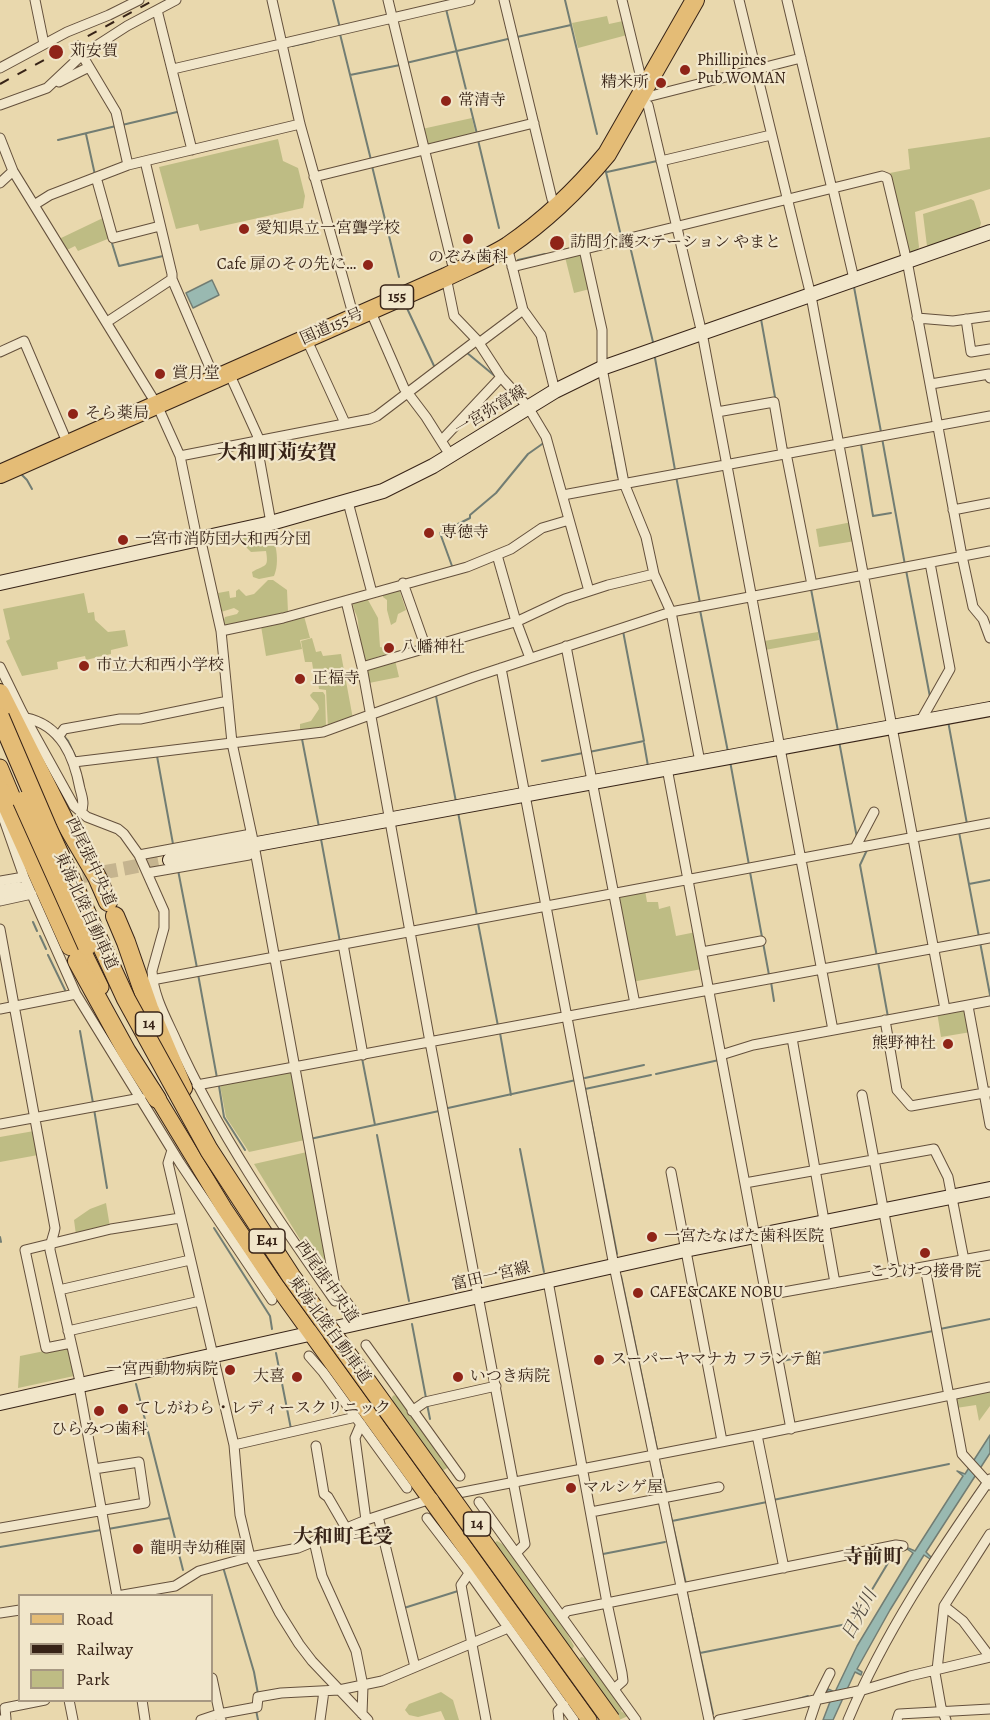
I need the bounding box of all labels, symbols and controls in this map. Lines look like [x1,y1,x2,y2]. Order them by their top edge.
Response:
place label: 苅安賀 [70,42,118,62]
marker: 苅安賀 [47,43,65,61]
place label: Phillipines Pub WOMAN [697,51,786,89]
marker: Phillipines Pub WOMAN [678,63,692,77]
place label: 精米所 [601,73,649,93]
marker: 精米所 [654,76,668,90]
place label: 常清寺 [458,91,506,111]
marker: 常清寺 [439,94,453,108]
place label: 愛知県立一宮聾学校 [256,219,400,239]
marker: 愛知県立一宮聾学校 [237,222,251,236]
marker: のぞみ歯科 [461,232,475,246]
place label: 訪問介護ステーション やまと [570,233,781,253]
marker: 訪問介護ステーション やまと [548,234,566,252]
place label: のぞみ歯科 [428,248,508,268]
place label: Cafe 扉のその先に… [217,255,356,275]
marker: Cafe 扉のその先に… [361,258,375,272]
road number: 155 [380,285,414,309]
street label: 国道155号 [297,305,367,349]
place label: 賞月堂 [172,364,220,384]
marker: 賞月堂 [153,367,167,381]
street label: 一宮弥富線 [452,382,530,440]
place label: そら薬局 [85,404,149,424]
marker: そら薬局 [66,407,80,421]
district label: 大和町苅安賀 [217,442,337,466]
place label: 専徳寺 [441,523,489,543]
marker: 専徳寺 [422,526,436,540]
place label: 一宮市消防団大和西分団 [135,530,311,550]
marker: 一宮市消防団大和西分団 [116,533,130,547]
place label: 八幡神社 [401,638,465,658]
marker: 八幡神社 [382,641,396,655]
place label: 市立大和西小学校 [96,656,224,676]
marker: 市立大和西小学校 [77,659,91,673]
place label: 正福寺 [312,669,360,689]
marker: 正福寺 [293,672,307,686]
street label: 西尾張中央道 [61,814,119,910]
street label: 東海北陸自動車道 [49,849,121,973]
road number: 14 [136,1012,162,1036]
place label: 熊野神社 [872,1034,936,1054]
marker: 熊野神社 [941,1037,955,1051]
place label: 一宮たなばた歯科医院 [664,1227,824,1247]
road number: E41 [249,1229,285,1253]
marker: 一宮たなばた歯科医院 [645,1230,659,1244]
street label: 西尾張中央道 [291,1237,361,1327]
marker: こうけつ接骨院 [918,1246,932,1260]
street label: 富田一宮線 [450,1259,532,1295]
place label: こうけつ接骨院 [869,1262,981,1282]
street label: 東海北陸自動車道 [284,1273,374,1387]
place label: CAFE&CAKE NOBU [650,1283,783,1303]
marker: CAFE&CAKE NOBU [631,1286,645,1300]
place label: スーパーヤマナカ フランテ館 [611,1350,821,1370]
marker: スーパーヤマナカ フランテ館 [592,1353,606,1367]
place label: 一宮西動物病院 [106,1360,218,1380]
marker: 一宮西動物病院 [223,1363,237,1377]
place label: 大喜 [253,1367,285,1387]
place label: いつき病院 [470,1367,550,1387]
marker: 大喜 [290,1370,304,1384]
marker: いつき病院 [451,1370,465,1384]
place label: てしがわら・レディースクリニック [135,1399,391,1419]
marker: てしがわら・レディースクリニック [116,1402,130,1416]
marker: ひらみつ歯科 [92,1404,106,1418]
place label: ひらみつ歯科 [51,1420,147,1440]
place label: マルシゲ屋 [583,1478,663,1498]
marker: マルシゲ屋 [564,1481,578,1495]
road number: 14 [464,1512,490,1536]
district label: 大和町毛受 [293,1526,393,1550]
place label: 龍明寺幼稚園 [150,1539,246,1559]
marker: 龍明寺幼稚園 [131,1542,145,1556]
district label: 寺前町 [843,1546,903,1570]
water label: 日光川 [838,1586,882,1644]
legend [18,1594,213,1702]
text: Road [76,1607,113,1631]
text: Railway [76,1637,133,1661]
text: Park [76,1667,110,1691]

